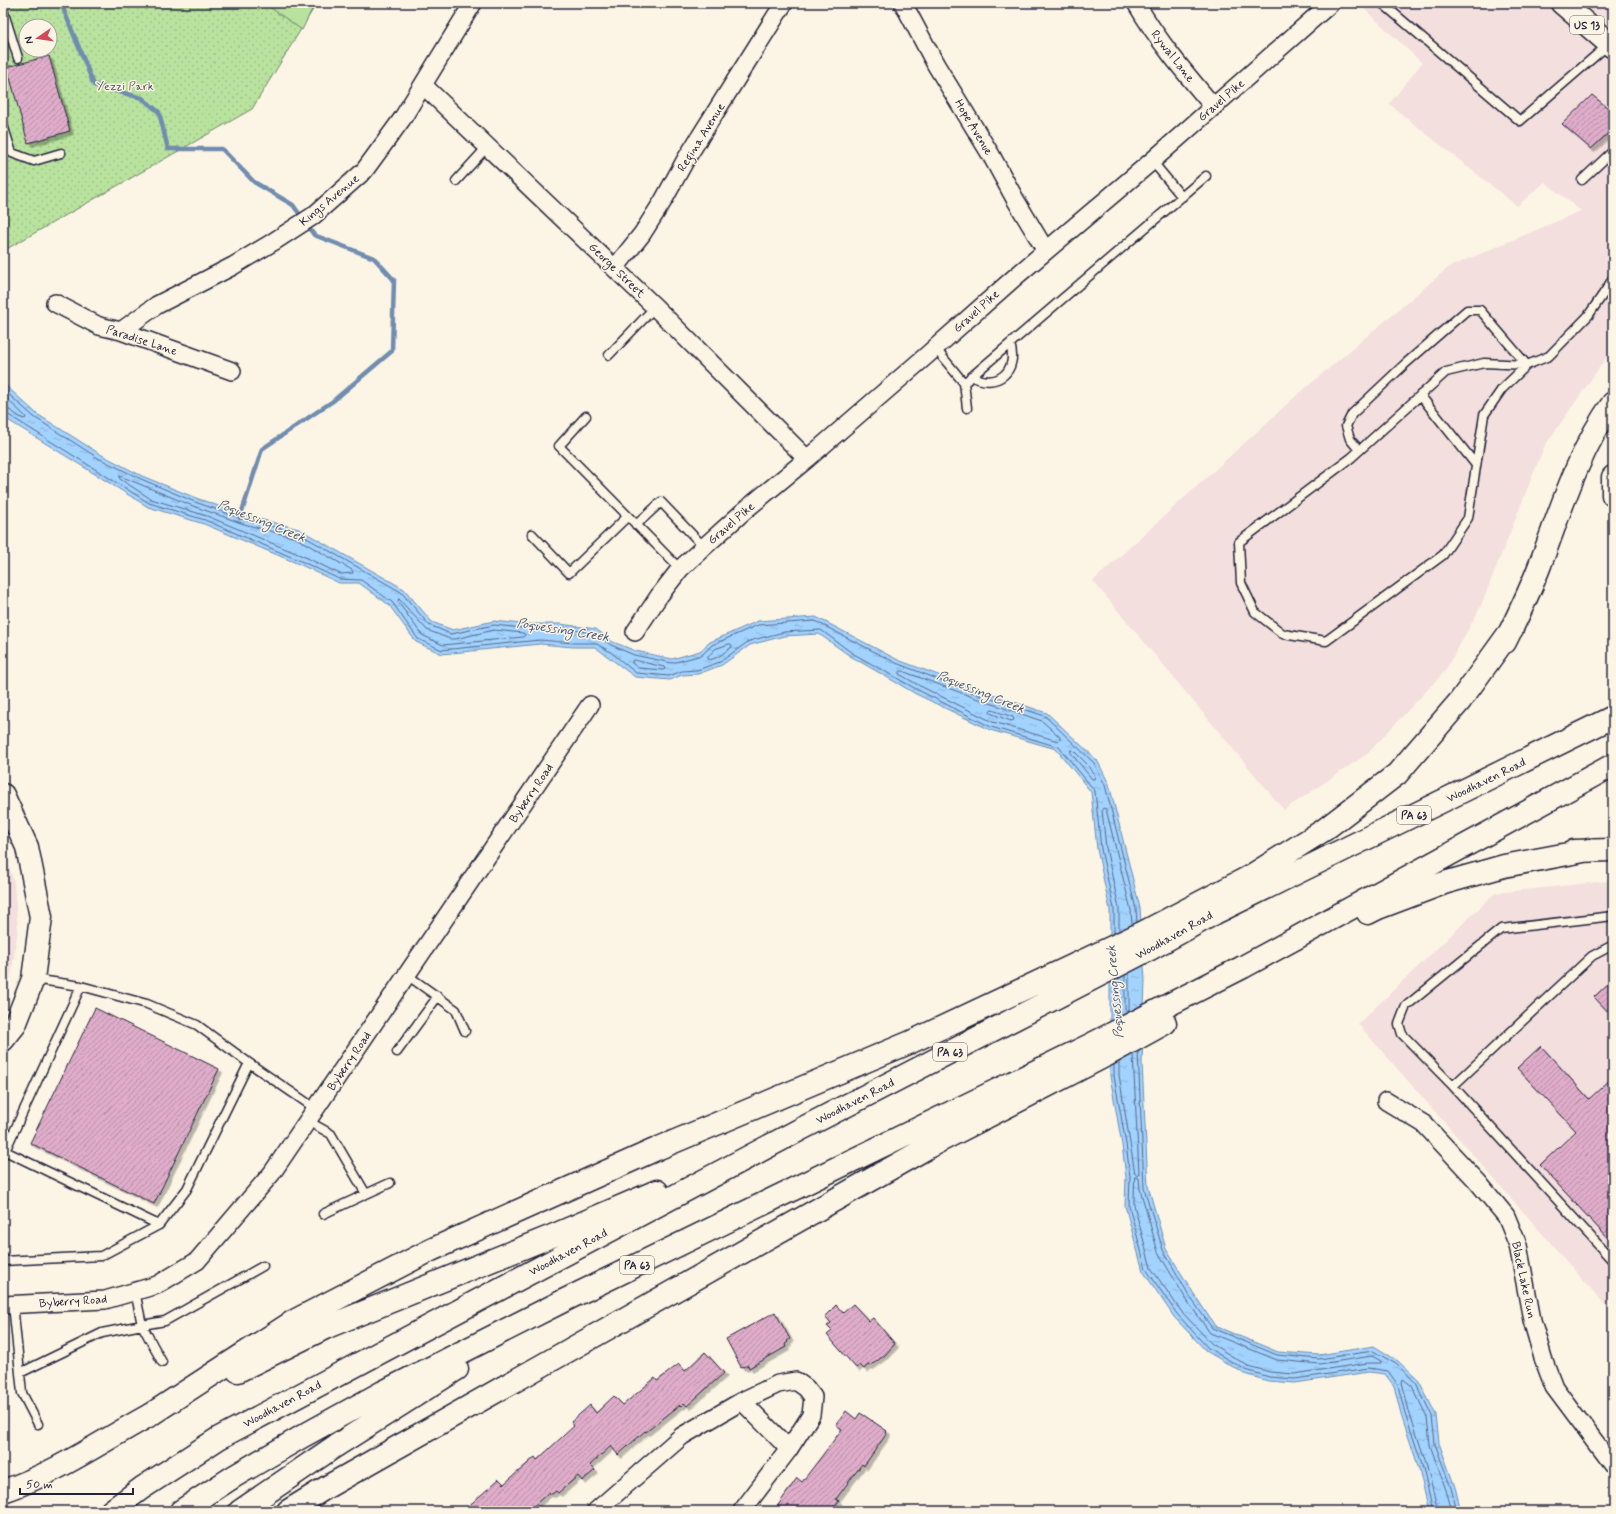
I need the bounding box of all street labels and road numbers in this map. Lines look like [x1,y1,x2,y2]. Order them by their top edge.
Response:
road number: US 13 [1570,16,1604,34]
street label: Rywal Lane [1147,27,1198,86]
street label: Gravel Pike [1195,76,1249,126]
street label: Hope Avenue [950,97,996,159]
street label: Regina Avenue [674,100,730,176]
street label: Kings Avenue [296,171,363,230]
street label: George Street [585,240,648,302]
street label: Gravel Pike [950,287,1003,337]
street label: Paradise Lane [104,322,180,360]
street label: Gravel Pike [705,499,759,549]
street label: Woodhaven Road [1444,755,1529,807]
street label: Byberry Road [506,761,558,826]
road number: PA 63 [1397,806,1431,824]
street label: Woodhaven Road [1133,908,1216,964]
street label: Byberry Road [324,1029,376,1094]
road number: PA 63 [933,1043,967,1061]
street label: Woodhaven Road [813,1075,898,1129]
street label: Woodhaven Road [527,1226,610,1280]
street label: Black Lake Run [1507,1240,1539,1320]
road number: PA 63 [620,1256,654,1274]
street label: Byberry Road [39,1292,108,1312]
street label: Woodhaven Road [241,1378,324,1432]

